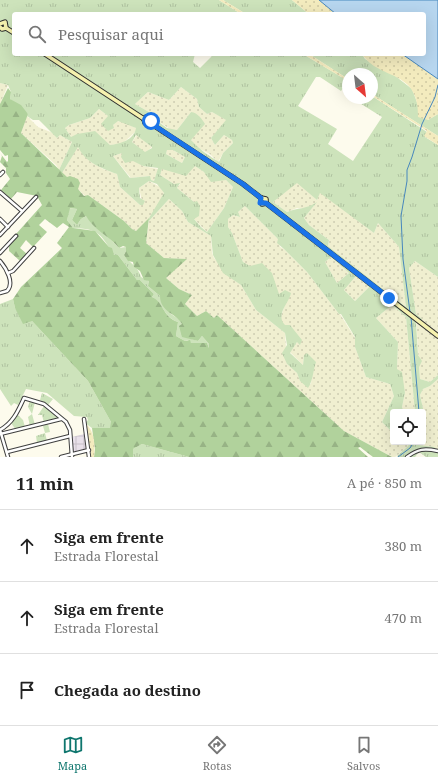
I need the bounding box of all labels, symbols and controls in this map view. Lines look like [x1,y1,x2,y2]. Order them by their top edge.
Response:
search box [12,12,426,56]
icon: search [26,23,48,45]
text: Pesquisar aqui [58,24,164,44]
north arrow [342,68,378,104]
route start [142,112,160,130]
route end [380,289,398,307]
map controls [390,409,426,445]
button: locate [390,409,426,445]
text: 11 min [16,472,74,495]
text: A pé · 850 m [347,474,422,492]
text: Siga em frente [54,527,164,547]
icon: ahead [16,535,38,557]
text: 380 m [385,537,422,555]
text: Estrada Florestal [54,547,158,565]
text: Siga em frente [54,599,164,619]
icon: ahead [16,607,38,629]
text: 470 m [385,609,422,627]
text: Estrada Florestal [54,619,158,637]
icon: arrive [16,679,38,701]
text: Chegada ao destino [54,680,201,700]
tab: Mapa [58,734,87,773]
tab: Rotas [203,734,231,773]
tab: Salvos [347,734,380,773]

